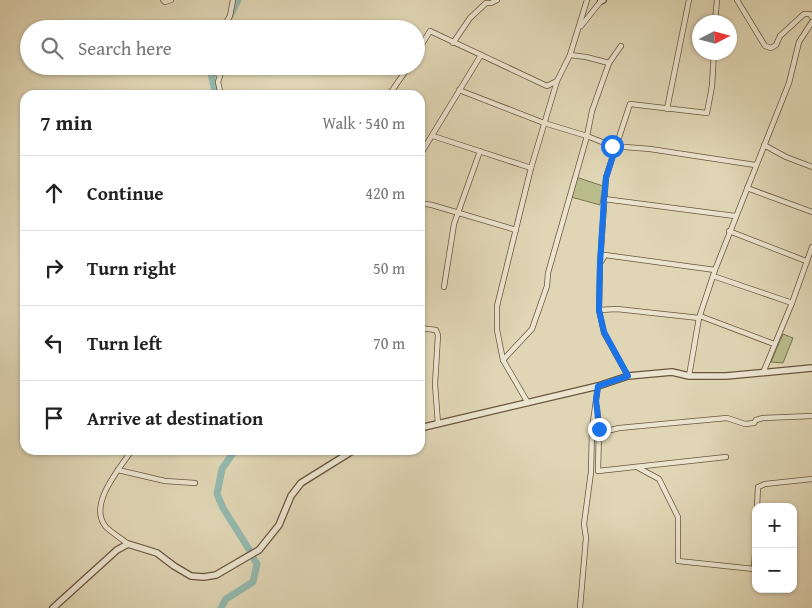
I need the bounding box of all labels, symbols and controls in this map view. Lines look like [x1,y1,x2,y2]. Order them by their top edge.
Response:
north arrow [692,15,737,60]
search box [20,20,425,75]
icon: search [38,34,66,62]
text: Search here [78,34,172,62]
text: 7 min [40,107,92,138]
text: Walk · 540 m [322,111,405,135]
route start [601,135,624,158]
icon: ahead [40,179,68,207]
text: Continue [87,179,164,207]
text: 420 m [365,181,405,205]
icon: right [40,254,68,282]
text: Turn right [87,254,176,282]
text: 50 m [373,256,405,280]
icon: left [40,329,68,357]
text: Turn left [87,329,162,357]
text: 70 m [373,331,405,355]
icon: arrive [40,404,68,432]
text: Arrive at destination [87,404,263,432]
route end [588,418,611,441]
map controls [752,503,797,593]
button: + [752,503,797,548]
button: − [752,548,797,593]

